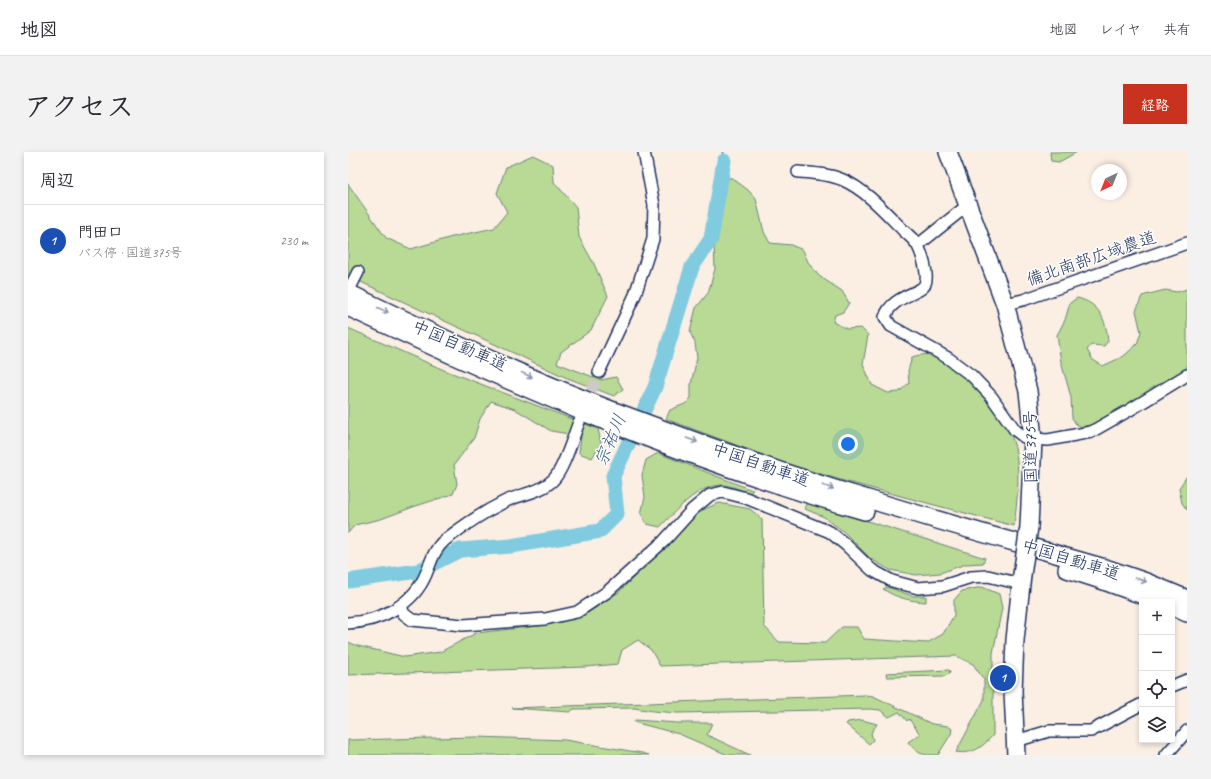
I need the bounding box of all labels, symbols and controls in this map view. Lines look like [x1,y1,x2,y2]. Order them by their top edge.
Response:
text: 地図 [20,18,58,42]
text: 地図 [1050,21,1078,38]
text: レイヤ [1100,21,1141,38]
text: 共有 [1163,21,1191,38]
button: 経路 [1123,84,1187,124]
text: アクセス [24,89,134,124]
north arrow [1091,164,1127,200]
text: 周辺 [40,170,74,191]
text: 門田口 [78,223,123,242]
street label: 備北南部広域農道 [1023,226,1159,291]
text: 1 [50,233,56,249]
text: 230 m [280,233,308,249]
text: バス停 · 国道375号 [78,245,182,261]
one-way arrow [377,307,389,314]
street label: 中国自動車道 [409,315,511,376]
one-way arrow [521,372,533,379]
street label: 国道375号 [1019,410,1042,484]
water label: 宗祐川 [589,411,631,469]
your location [838,434,858,454]
one-way arrow [686,436,698,444]
street label: 中国自動車道 [709,438,812,491]
one-way arrow [822,483,834,491]
street label: 中国自動車道 [1019,535,1123,584]
one-way arrow [1134,577,1146,585]
map controls [1139,599,1175,743]
button: + [1139,599,1175,635]
button: − [1139,635,1175,671]
pin: 1 [990,663,1016,693]
button: locate [1139,671,1175,707]
button: layers [1139,707,1175,743]

